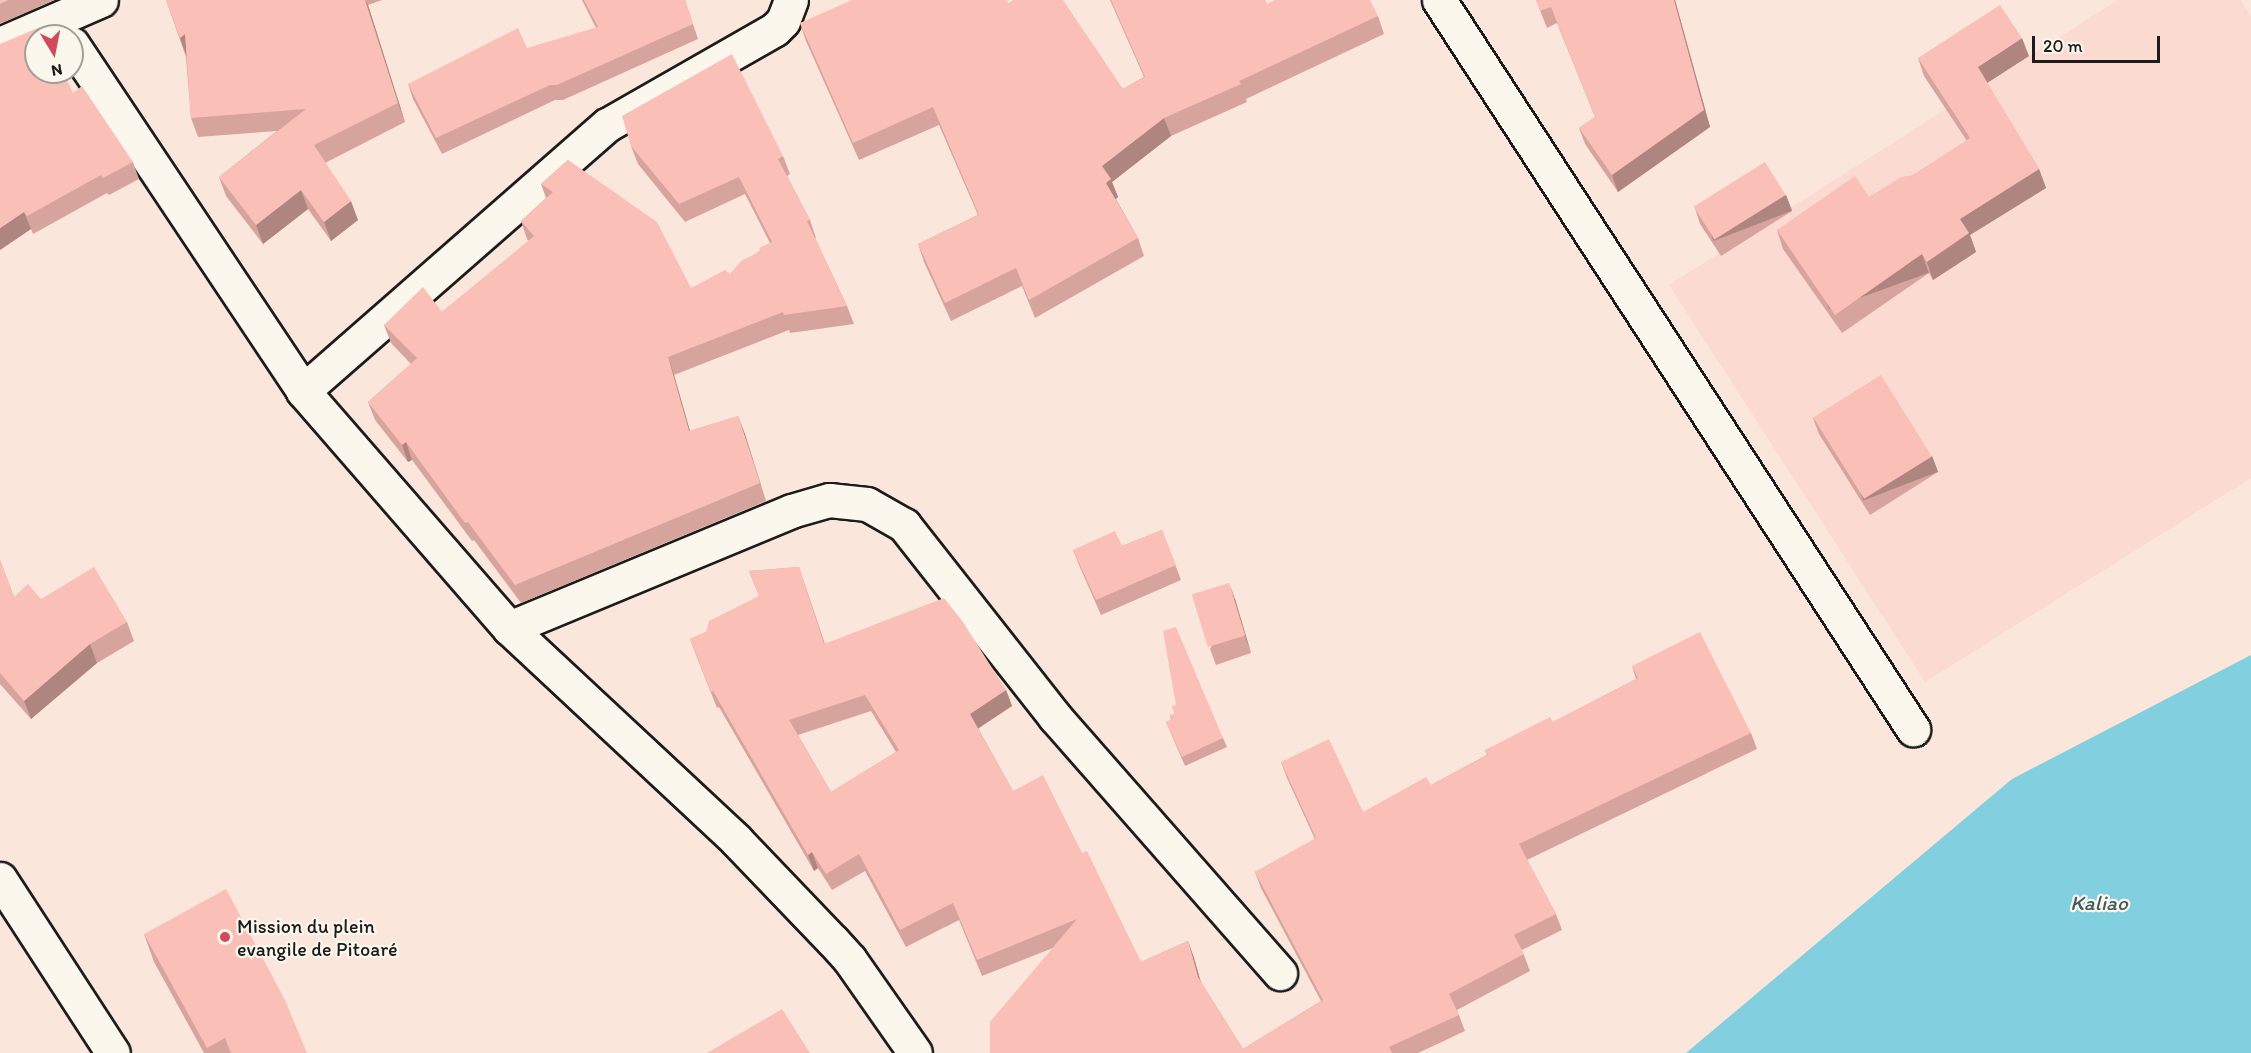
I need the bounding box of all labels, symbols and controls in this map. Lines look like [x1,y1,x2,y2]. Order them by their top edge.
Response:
north arrow [24,24,84,84]
scale bar [2035,24,2162,62]
text: 20 m [2043,35,2083,57]
text: N [50,60,64,81]
water label: Kaliao [2070,890,2128,916]
place label: Mission du plein evangile de Pitoaré [237,914,398,961]
marker: Mission du plein evangile de Pitoaré [218,930,232,944]

